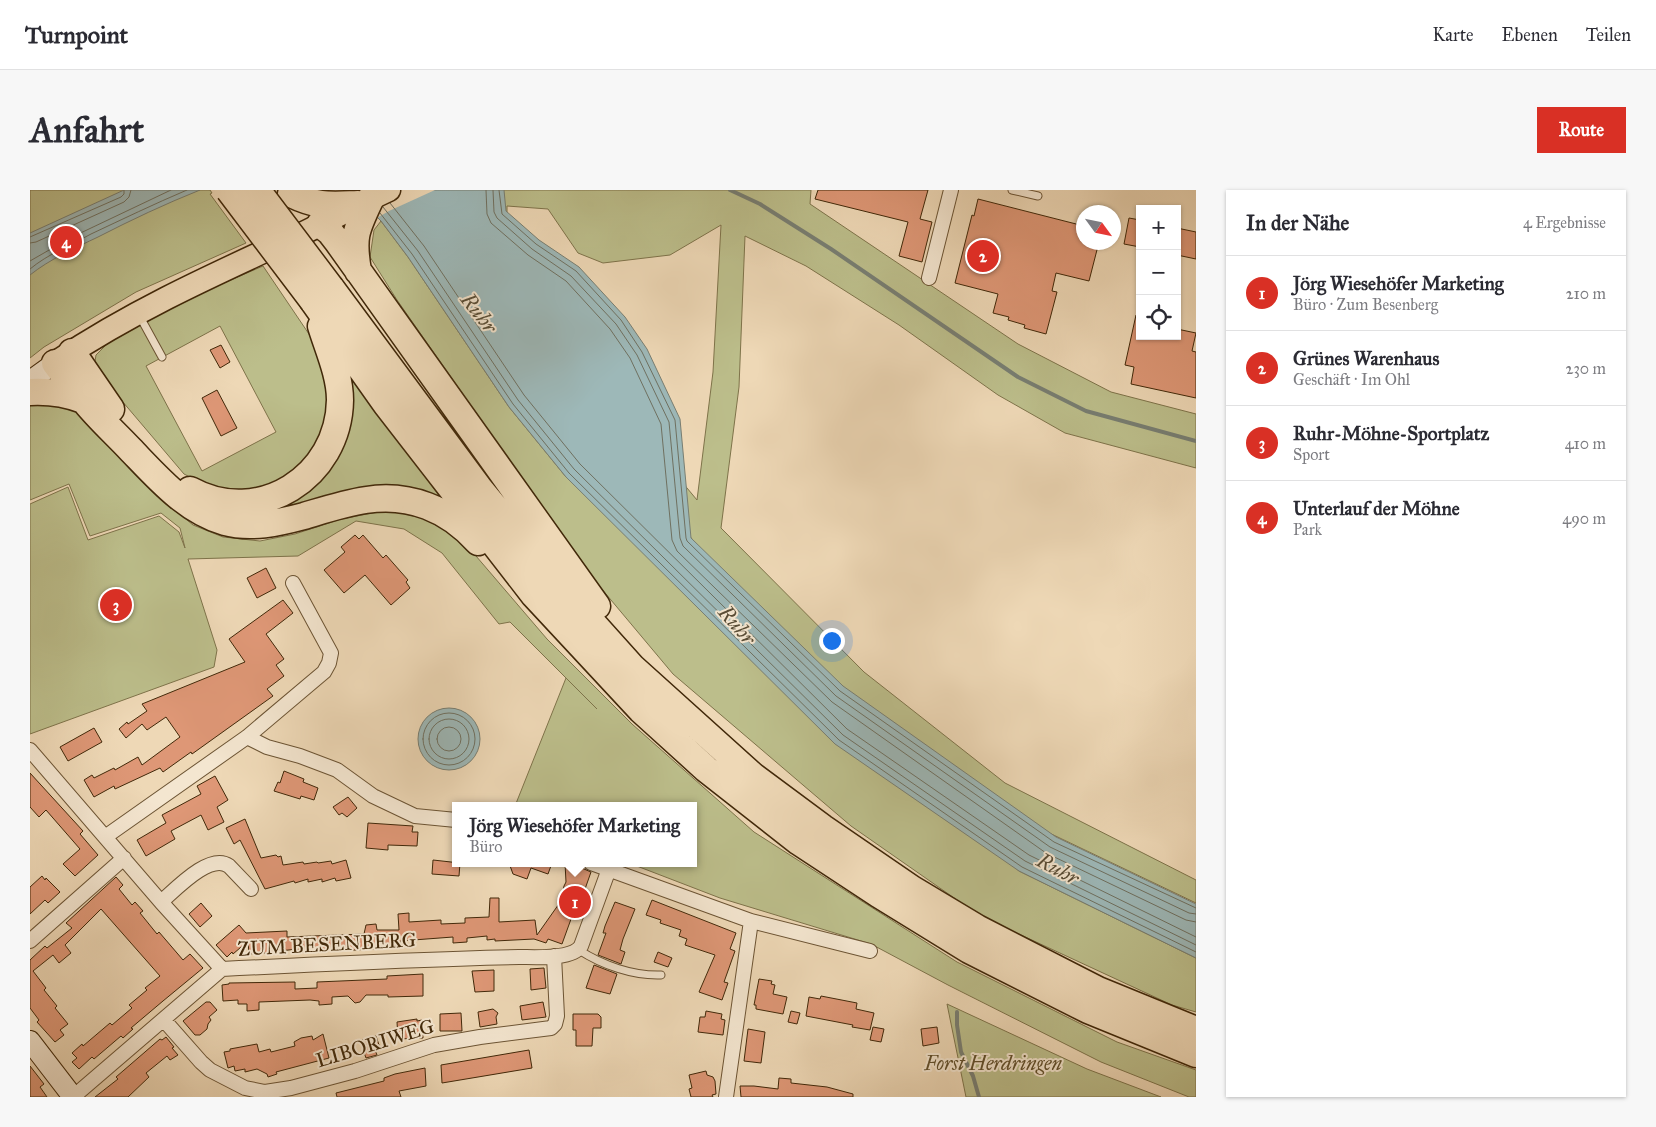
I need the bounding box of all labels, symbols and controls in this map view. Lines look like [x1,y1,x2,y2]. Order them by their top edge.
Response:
text: Turnpoint [25,20,128,50]
text: Karte [1433,24,1474,46]
text: Ebenen [1502,24,1558,46]
text: Teilen [1586,24,1631,46]
button: Route [1537,107,1626,153]
text: Anfahrt [30,109,144,152]
north arrow [1076,205,1121,250]
map controls [1136,205,1181,340]
button: + [1136,205,1181,250]
text: In der Nähe [1246,210,1349,236]
text: 4 Ergebnisse [1523,213,1606,232]
pin: 4 [50,223,82,261]
pin: 2 [967,237,999,275]
button: − [1136,250,1181,295]
text: Jörg Wiesehöfer Marketing [1293,272,1504,295]
text: 1 [1259,284,1265,303]
text: 210 m [1566,284,1606,303]
water label: Ruhr [455,287,504,339]
button: locate [1136,295,1181,340]
text: Büro · Zum Besenberg [1293,295,1438,314]
text: Grünes Warenhaus [1293,347,1439,370]
text: 2 [1258,359,1266,378]
text: 230 m [1566,359,1606,378]
text: Geschäft · Im Ohl [1293,370,1410,389]
text: Ruhr-Möhne-Sportplatz [1293,422,1489,445]
text: 3 [1259,434,1265,453]
text: 410 m [1565,434,1606,453]
text: Sport [1293,445,1330,464]
text: Unterlauf der Möhne [1293,497,1460,520]
text: 4 [1258,509,1266,528]
text: 490 m [1562,509,1606,528]
text: Park [1293,520,1322,539]
pin: 3 [100,586,132,624]
water label: Ruhr [712,599,762,651]
your location [819,628,845,654]
popup [452,802,697,867]
text: Jörg Wiesehöfer Marketing [469,814,680,837]
text: Büro [469,837,502,856]
water label: Ruhr [1031,847,1085,891]
pin: 1 [559,883,591,921]
street label: ZUM BESENBERG [237,927,417,961]
street label: LIBORIWEG [313,1014,437,1072]
park label: Forst Herdringen [923,1051,1062,1075]

